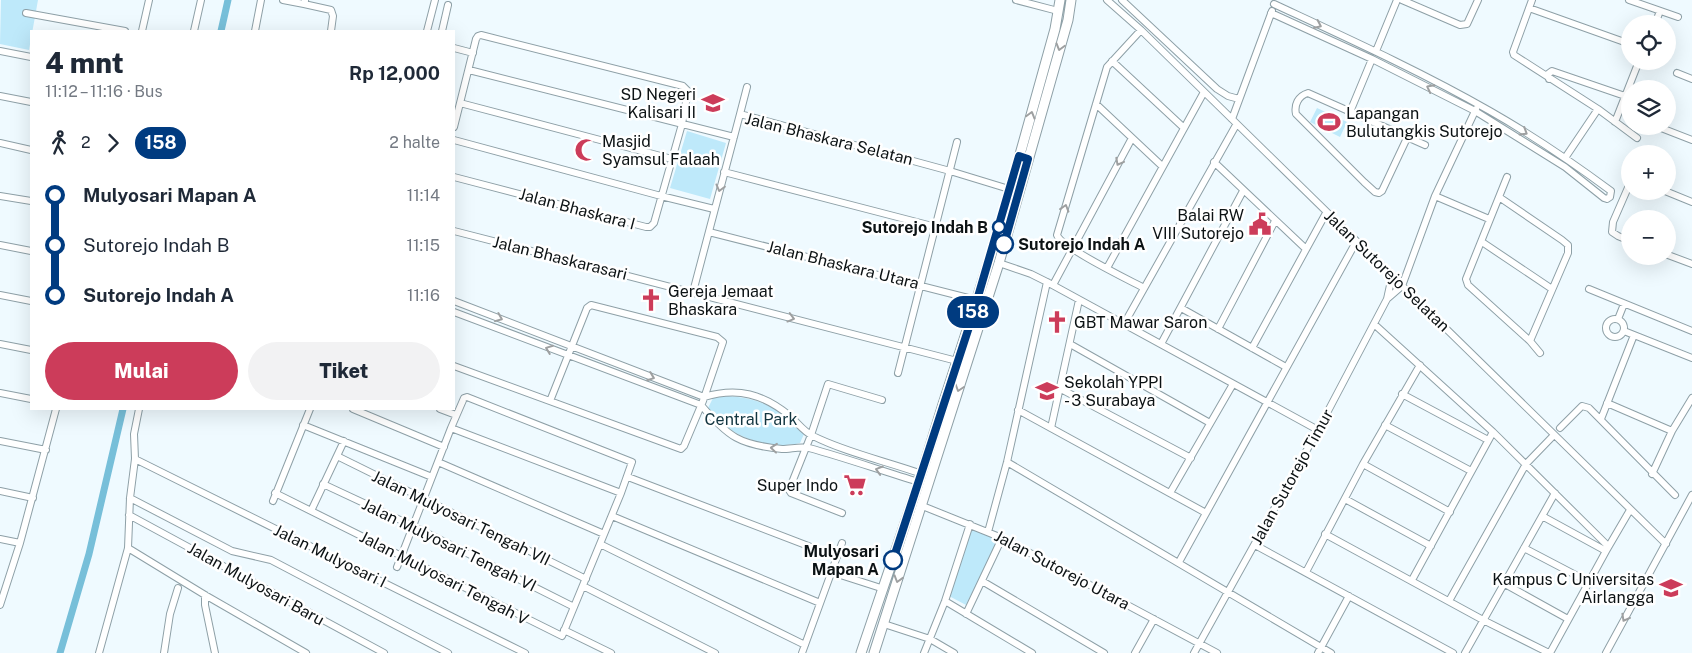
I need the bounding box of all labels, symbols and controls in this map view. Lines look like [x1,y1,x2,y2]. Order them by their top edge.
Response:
map controls [1621,15,1676,265]
button: locate [1621,15,1676,70]
one-way arrow [1313,18,1322,29]
one-way arrow [1055,43,1065,51]
text: 4 mnt [45,46,124,79]
text: Rp 12,000 [349,62,440,84]
button: layers [1621,80,1676,135]
text: 11:12 – 11:16 · Bus [45,82,162,101]
one-way arrow [1427,84,1436,94]
place label: SD Negeri Kalisari II [620,85,696,122]
school or university icon: SD Negeri Kalisari II [700,90,726,116]
place label: Lapangan Bulutangkis Sutorejo [1346,104,1503,141]
street label: Jalan Bhaskara Selatan [743,109,915,169]
sports icon: Lapangan Bulutangkis Sutorejo [1316,109,1342,135]
one-way arrow [1025,111,1035,119]
one-way arrow [1519,126,1528,136]
icon: walk [45,129,73,157]
icon: forward [99,129,127,157]
text: 158 [145,132,176,153]
place label: Masjid Syamsul Falaah [602,132,720,169]
text: 2 [81,133,91,152]
text: 2 halte [389,133,440,152]
mosque icon: Masjid Syamsul Falaah [573,137,599,163]
button: + [1621,145,1676,200]
one-way arrow [1115,157,1125,166]
one-way arrow [716,183,726,191]
text: Mulyosari Mapan A [83,184,257,206]
street label: Jalan Bhaskara I [517,184,637,234]
text: 11:14 [407,186,440,205]
one-way arrow [1060,205,1070,213]
place label: Balai RW VIII Sutorejo [1152,206,1244,243]
street label: Jalan Sutorejo Selatan [1321,206,1453,336]
button: − [1621,210,1676,265]
public building icon: Balai RW VIII Sutorejo [1247,211,1273,237]
place label: Sutorejo Indah B [861,218,988,237]
marker: Sutorejo Indah B [992,220,1006,234]
street label: Jalan Bhaskarasari [491,232,629,284]
text: Sutorejo Indah B [83,234,229,256]
marker: Sutorejo Indah A [994,234,1014,254]
place label: Sutorejo Indah A [1018,235,1146,254]
text: 11:15 [407,236,440,255]
street label: Jalan Bhaskara Utara [765,237,921,293]
place label: Gereja Jemaat Bhaskara [668,282,774,319]
text: Sutorejo Indah A [83,284,234,306]
text: 11:16 [407,286,440,305]
church icon: Gereja Jemaat Bhaskara [638,287,664,313]
line badge: 158 [944,296,1002,328]
text: 158 [957,301,989,322]
church icon: GBT Mawar Saron [1044,309,1070,335]
one-way arrow [494,312,503,323]
one-way arrow [787,312,795,322]
place label: GBT Mawar Saron [1074,313,1207,332]
button: Mulai [45,342,238,400]
button: Tiket [248,342,440,400]
one-way arrow [545,344,554,355]
one-way arrow [646,371,655,381]
place label: Sekolah YPPI - 3 Surabaya [1064,373,1163,410]
school or university icon: Sekolah YPPI - 3 Surabaya [1034,378,1060,404]
one-way arrow [955,383,965,391]
street label: Jalan Sutorejo Timur [1247,406,1337,548]
park label: Central Park [705,410,797,429]
one-way arrow [769,443,777,454]
street label: Jalan Mulyosari Tengah VII [368,466,554,570]
one-way arrow [875,466,883,476]
supermarket icon: Super Indo [842,472,868,498]
place label: Super Indo [757,476,838,495]
street label: Jalan Mulyosari I [271,521,389,591]
street label: Jalan Sutorejo Utara [991,526,1133,614]
street label: Jalan Mulyosari Tengah VI [356,527,532,629]
street label: Jalan Mulyosari Tengah V [356,527,532,629]
street label: Jalan Mulyosari Baru [184,538,328,630]
place label: Mulyosari Mapan A [804,542,879,579]
marker: Mulyosari Mapan A [883,550,903,570]
place label: Kampus C Universitas Airlangga [1492,570,1654,607]
one-way arrow [893,574,903,583]
school or university icon: Kampus C Universitas Airlangga [1658,575,1684,601]
one-way arrow [1621,612,1631,621]

